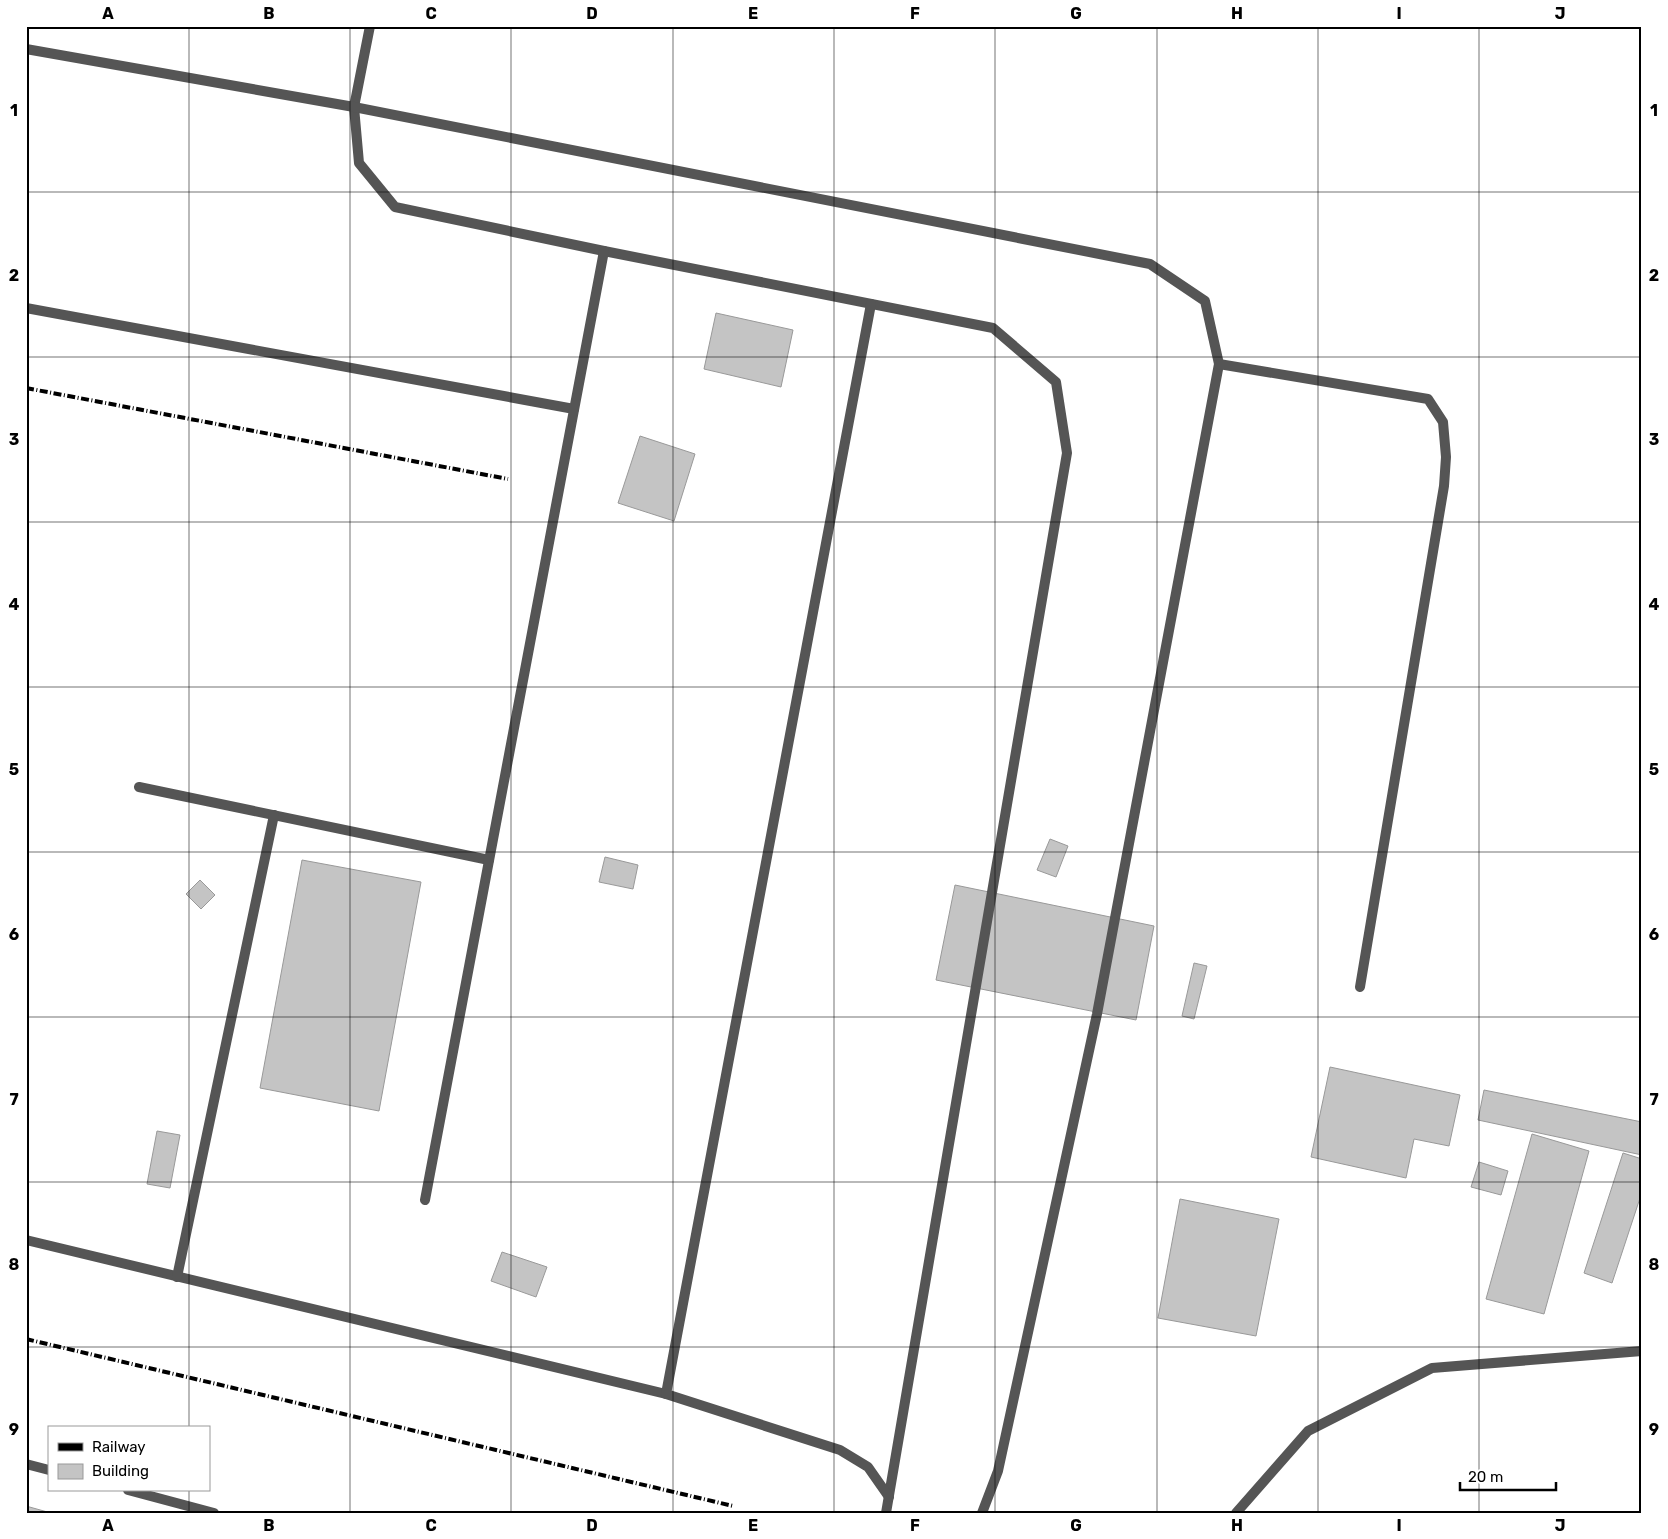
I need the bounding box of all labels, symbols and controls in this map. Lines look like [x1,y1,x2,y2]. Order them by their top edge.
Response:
text: A [102,4,114,23]
text: B [263,4,275,23]
text: C [425,4,437,23]
text: D [586,4,598,23]
text: E [748,4,758,23]
text: F [910,4,920,23]
text: G [1070,4,1082,23]
text: H [1231,4,1243,23]
text: I [1396,4,1402,23]
text: J [1555,4,1565,23]
text: 1 [10,101,18,120]
text: 1 [1650,101,1658,120]
text: 2 [9,266,19,285]
text: 2 [1649,266,1659,285]
text: 3 [9,430,19,449]
text: 3 [1649,430,1659,449]
text: 4 [9,595,20,614]
text: 4 [1649,595,1660,614]
text: 5 [9,760,19,779]
text: 5 [1649,760,1659,779]
text: 6 [9,925,19,944]
text: 6 [1649,925,1659,944]
text: 7 [9,1090,19,1109]
text: 7 [1649,1090,1659,1109]
text: 8 [9,1255,20,1274]
text: 8 [1649,1255,1660,1274]
text: 9 [9,1420,19,1439]
text: 9 [1649,1420,1659,1439]
legend [48,1426,210,1492]
text: Railway [92,1438,146,1456]
scale bar [1460,1459,1557,1491]
text: Building [92,1462,149,1480]
text: 20 m [1468,1468,1503,1486]
text: A [102,1516,114,1535]
text: B [263,1516,275,1535]
text: C [425,1516,437,1535]
text: D [586,1516,598,1535]
text: E [748,1516,758,1535]
text: F [910,1516,920,1535]
text: G [1070,1516,1082,1535]
text: H [1231,1516,1243,1535]
text: I [1396,1516,1402,1535]
text: J [1555,1516,1565,1535]

